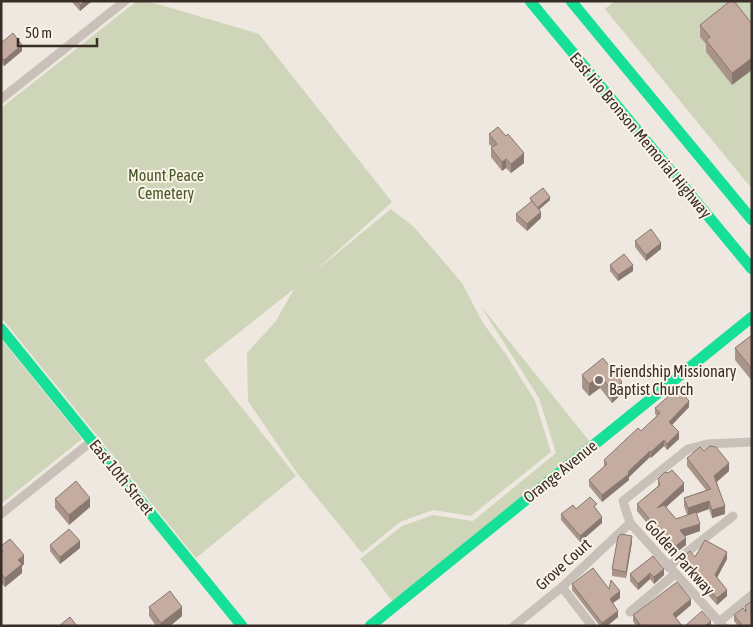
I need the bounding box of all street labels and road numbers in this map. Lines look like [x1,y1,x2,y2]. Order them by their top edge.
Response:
street label: East Irlo Bronson Memorial Highway [566,49,716,222]
street label: East 10th Street [86,436,158,518]
street label: Orange Avenue [520,436,601,507]
street label: Golden Parkway [641,516,719,599]
street label: Grove Court [532,534,595,593]

